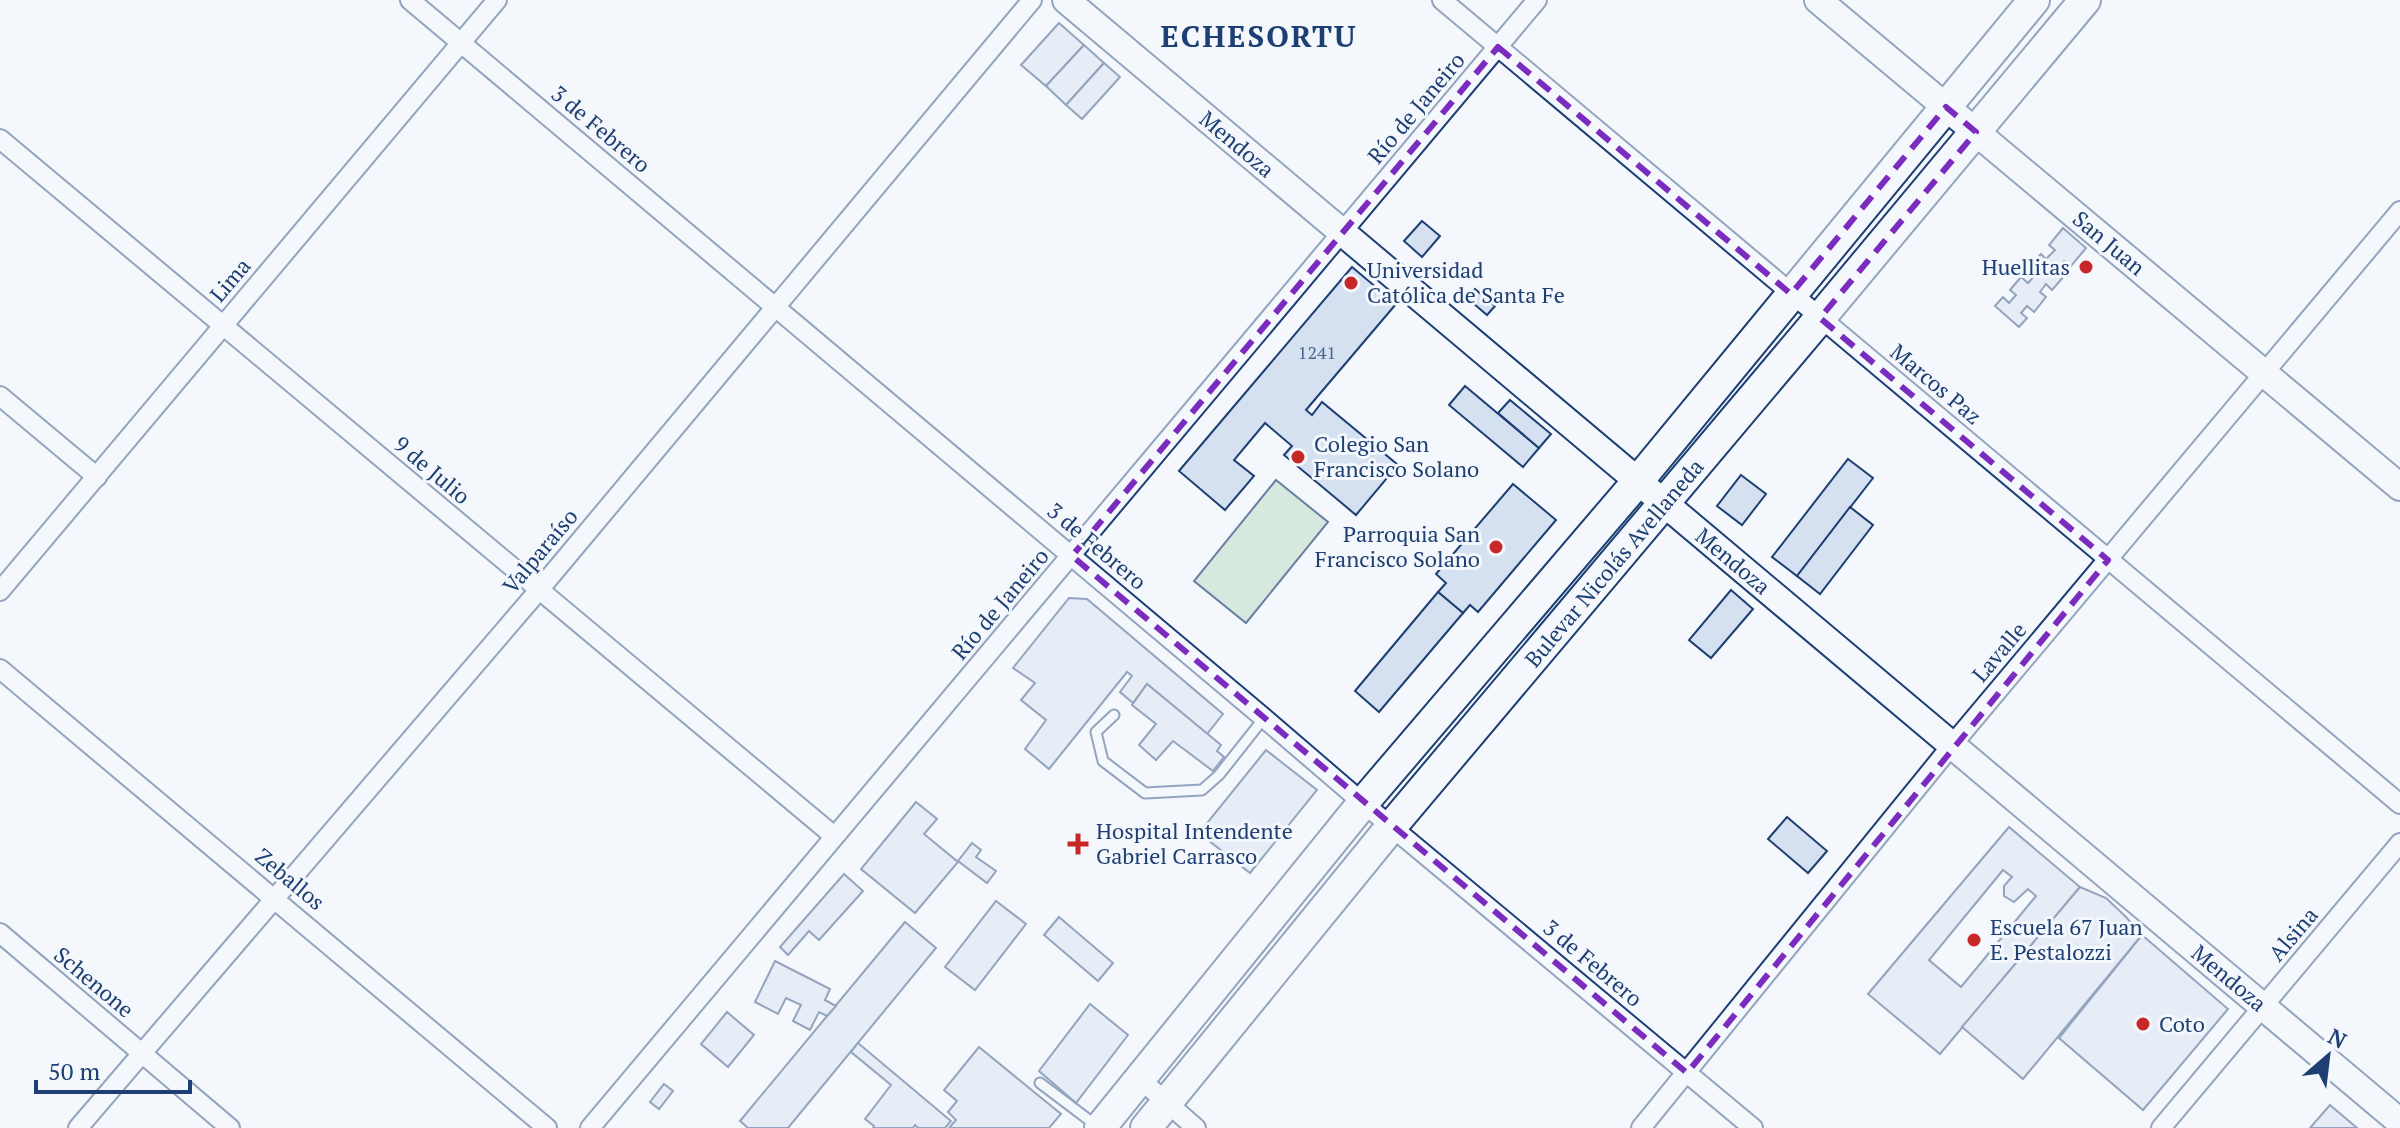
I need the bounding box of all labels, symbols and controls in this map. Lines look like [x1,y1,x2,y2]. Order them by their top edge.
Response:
district label: ECHESORTU [1161,16,1357,56]
street label: Río de Janeiro [1361,46,1471,169]
street label: 3 de Febrero [546,79,657,179]
street label: Mendoza [1194,104,1281,183]
street label: San Juan [2067,204,2151,281]
street label: Lima [203,252,256,308]
place label: Huellitas [1982,252,2070,281]
place label: Universidad Católica de Santa Fe [1367,255,1565,309]
marker: Huellitas [2077,258,2095,276]
marker: Universidad Católica de Santa Fe [1342,274,1360,292]
street label: Marcos Paz [1885,337,1988,430]
house number: 1241 [1298,340,1336,364]
street label: 9 de Julio [388,429,477,510]
place label: Colegio San Francisco Solano [1314,429,1479,483]
marker: Colegio San Francisco Solano [1289,448,1307,466]
street label: Bulevar Nicolás Avellaneda [1518,452,1709,673]
street label: 3 de Febrero [1042,496,1153,596]
street label: Valparaíso [496,502,584,599]
place label: Parroquia San Francisco Solano [1315,519,1480,573]
street label: Mendoza [1690,521,1777,600]
marker: Parroquia San Francisco Solano [1487,538,1505,556]
street label: Río de Janeiro [945,542,1055,665]
street label: Lavalle [1965,616,2032,688]
place label: Hospital Intendente Gabriel Carrasco [1096,816,1293,870]
marker: Hospital Intendente Gabriel Carrasco [1067,833,1089,855]
street label: Zeballos [250,841,331,916]
street label: Alsina [2262,901,2324,967]
place label: Escuela 67 Juan E. Pestalozzi [1990,912,2142,966]
street label: 3 de Febrero [1538,913,1649,1013]
marker: Escuela 67 Juan E. Pestalozzi [1965,931,1983,949]
street label: Mendoza [2186,938,2273,1017]
street label: Schenone [48,940,140,1023]
place label: Coto [2159,1009,2205,1038]
marker: Coto [2134,1015,2152,1033]
north arrow [2288,1016,2368,1096]
text: N [2323,1021,2352,1055]
scale bar [36,1044,190,1094]
text: 50 m [48,1055,100,1087]

